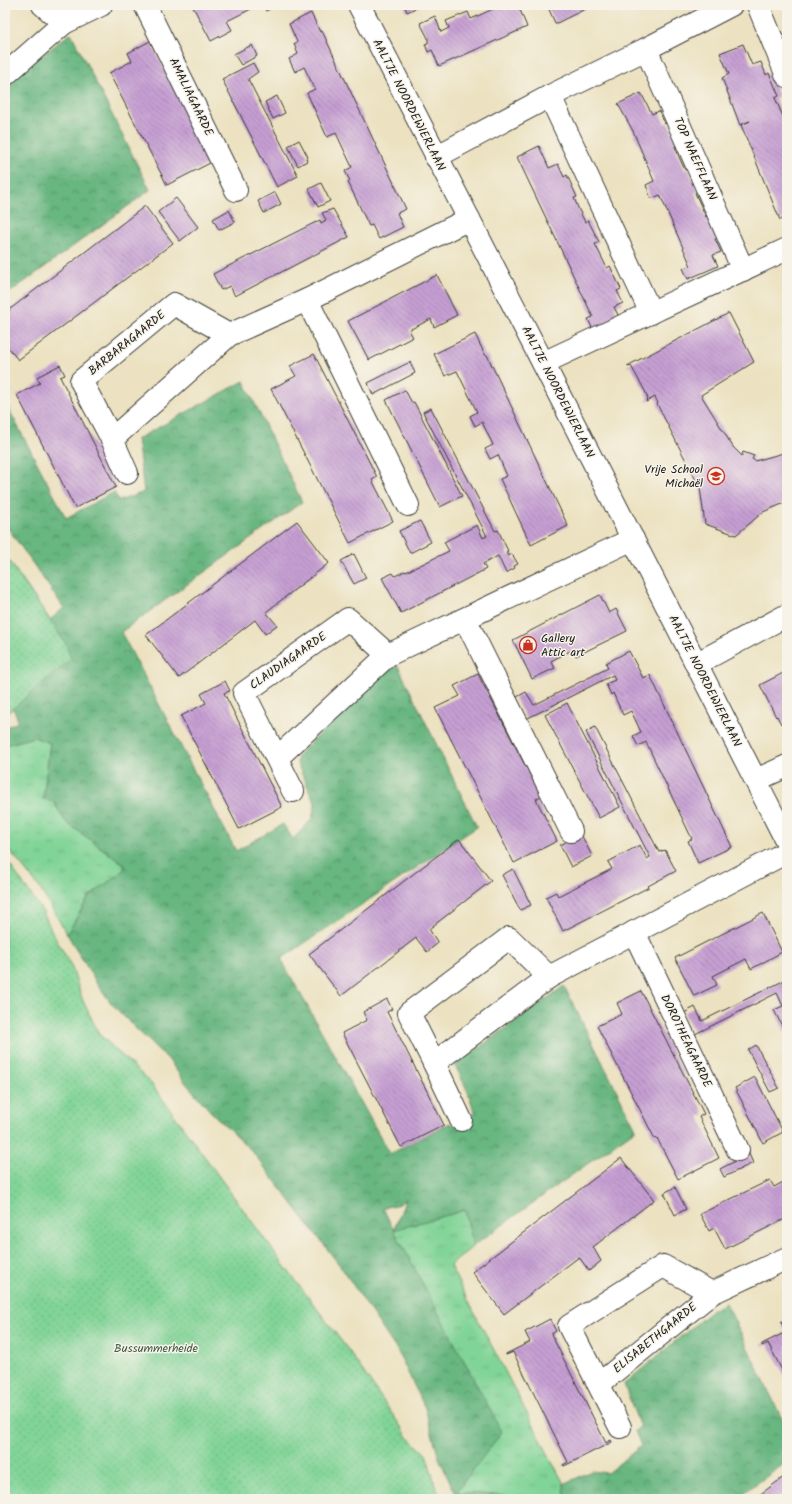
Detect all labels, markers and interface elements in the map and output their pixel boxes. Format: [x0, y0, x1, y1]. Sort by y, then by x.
street label: AALTJE NOORDEWIERLAAN [367, 36, 451, 174]
street label: AMALIAGAARDE [164, 54, 219, 140]
street label: TOP NAEFFLAAN [668, 114, 722, 204]
street label: BARBARAGAARDE [84, 305, 171, 380]
street label: AALTJE NOORDEWIERLAAN [516, 323, 600, 461]
place label: Vrije School Michaël [645, 460, 703, 493]
school or university icon: Vrije School Michaël [706, 466, 726, 486]
street label: AALTJE NOORDEWIERLAAN [663, 612, 747, 750]
street label: CLAUDIAGAARDE [245, 627, 331, 695]
place label: Gallery Attic art [541, 629, 585, 662]
shop icon: Gallery Attic art [518, 635, 538, 655]
street label: DOROTHEAGAARDE [655, 991, 717, 1092]
street label: ELISABETHGAARDE [609, 1297, 702, 1378]
park label: Bussummerheide [114, 1339, 199, 1358]

